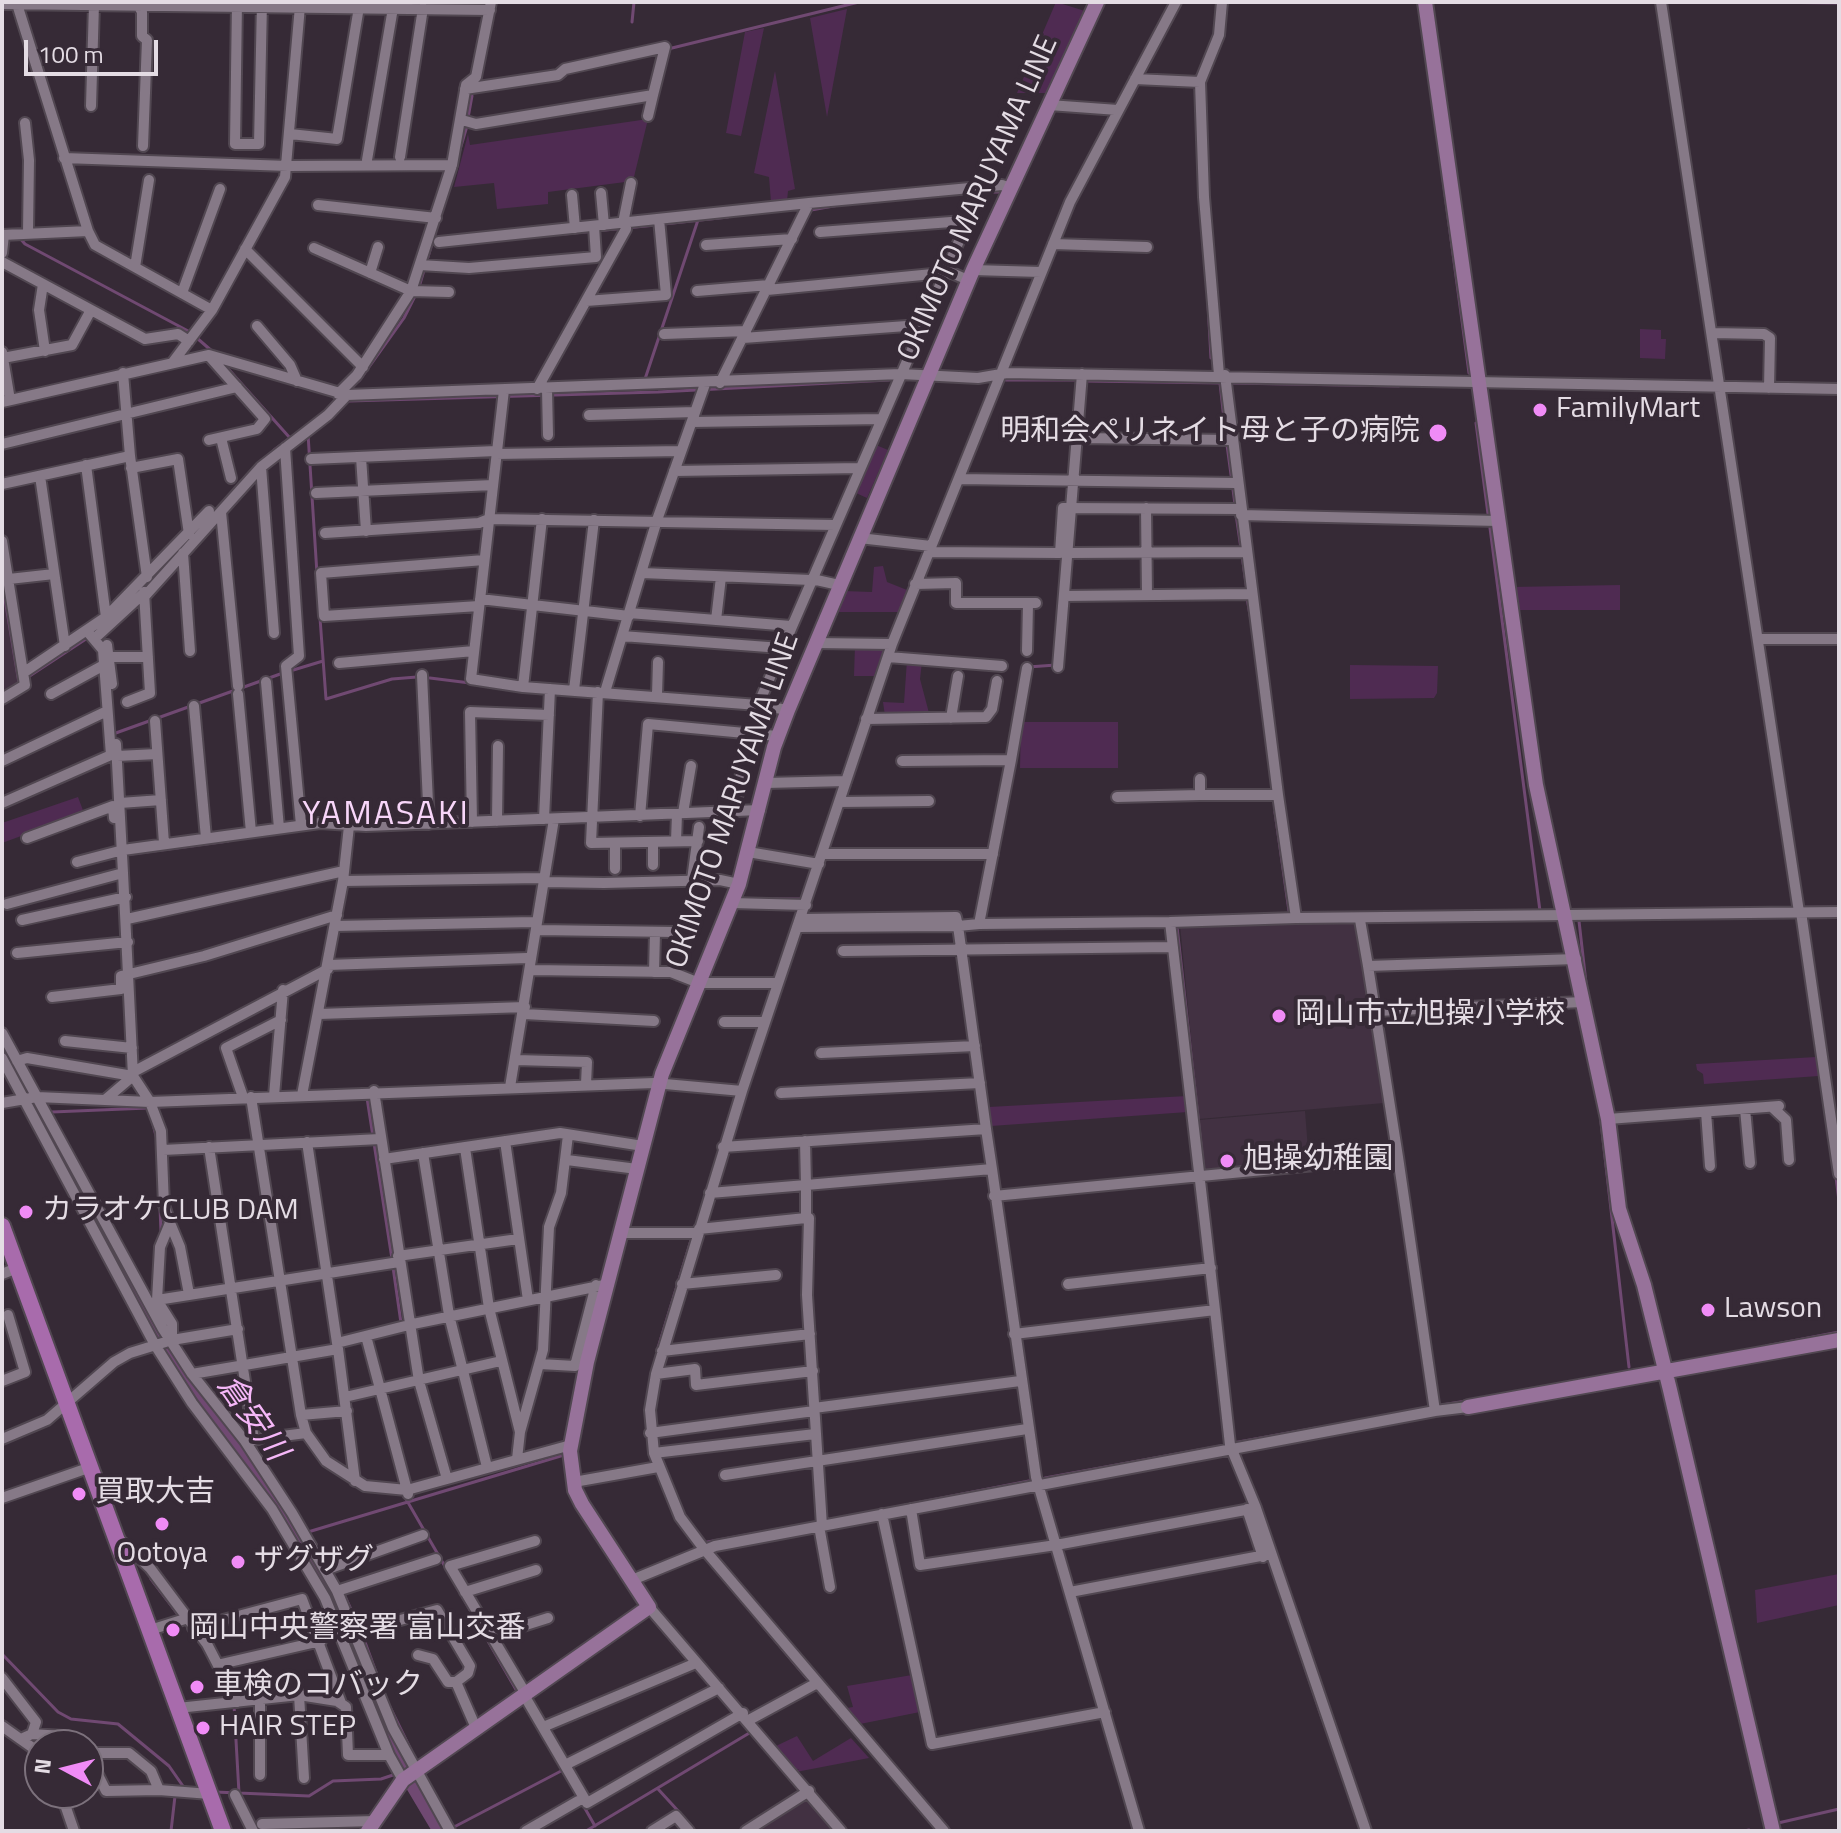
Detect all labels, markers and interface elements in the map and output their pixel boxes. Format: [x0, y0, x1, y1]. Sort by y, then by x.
scale bar [28, 24, 162, 74]
street label: OKIMOTO MARUYAMA LINE [891, 31, 1067, 367]
text: 100 m [38, 36, 104, 72]
place label: FamilyMart [1556, 392, 1700, 428]
marker: FamilyMart [1531, 401, 1549, 419]
place label: 明和会ペリネイト母と子の病院 [1000, 415, 1420, 451]
marker: 明和会ペリネイト母と子の病院 [1427, 422, 1449, 444]
street label: OKIMOTO MARUYAMA LINE [660, 629, 808, 973]
district label: YAMASAKI [302, 796, 470, 836]
place label: 岡山市立旭操小学校 [1295, 998, 1565, 1034]
marker: 岡山市立旭操小学校 [1270, 1007, 1288, 1025]
place label: 旭操幼稚園 [1243, 1143, 1393, 1179]
marker: 旭操幼稚園 [1218, 1152, 1236, 1170]
place label: カラオケCLUB DAM [42, 1194, 299, 1230]
marker: カラオケCLUB DAM [17, 1203, 35, 1221]
place label: Lawson [1724, 1292, 1822, 1328]
marker: Lawson [1699, 1301, 1717, 1319]
water label: 倉安川 [208, 1369, 294, 1469]
place label: 買取大吉 [95, 1476, 215, 1512]
marker: 買取大吉 [70, 1485, 88, 1503]
marker: Ootoya [153, 1515, 171, 1533]
place label: Ootoya [117, 1537, 207, 1573]
place label: ザグザグ [254, 1544, 374, 1580]
marker: ザグザグ [229, 1553, 247, 1571]
place label: 岡山中央警察署 富山交番 [189, 1612, 526, 1648]
marker: 岡山中央警察署 富山交番 [164, 1621, 182, 1639]
place label: 車検のコバック [213, 1669, 423, 1705]
marker: 車検のコバック [188, 1678, 206, 1696]
place label: HAIR STEP [219, 1710, 356, 1746]
marker: HAIR STEP [194, 1719, 212, 1737]
north arrow [24, 1729, 104, 1809]
text: N [24, 1757, 60, 1776]

